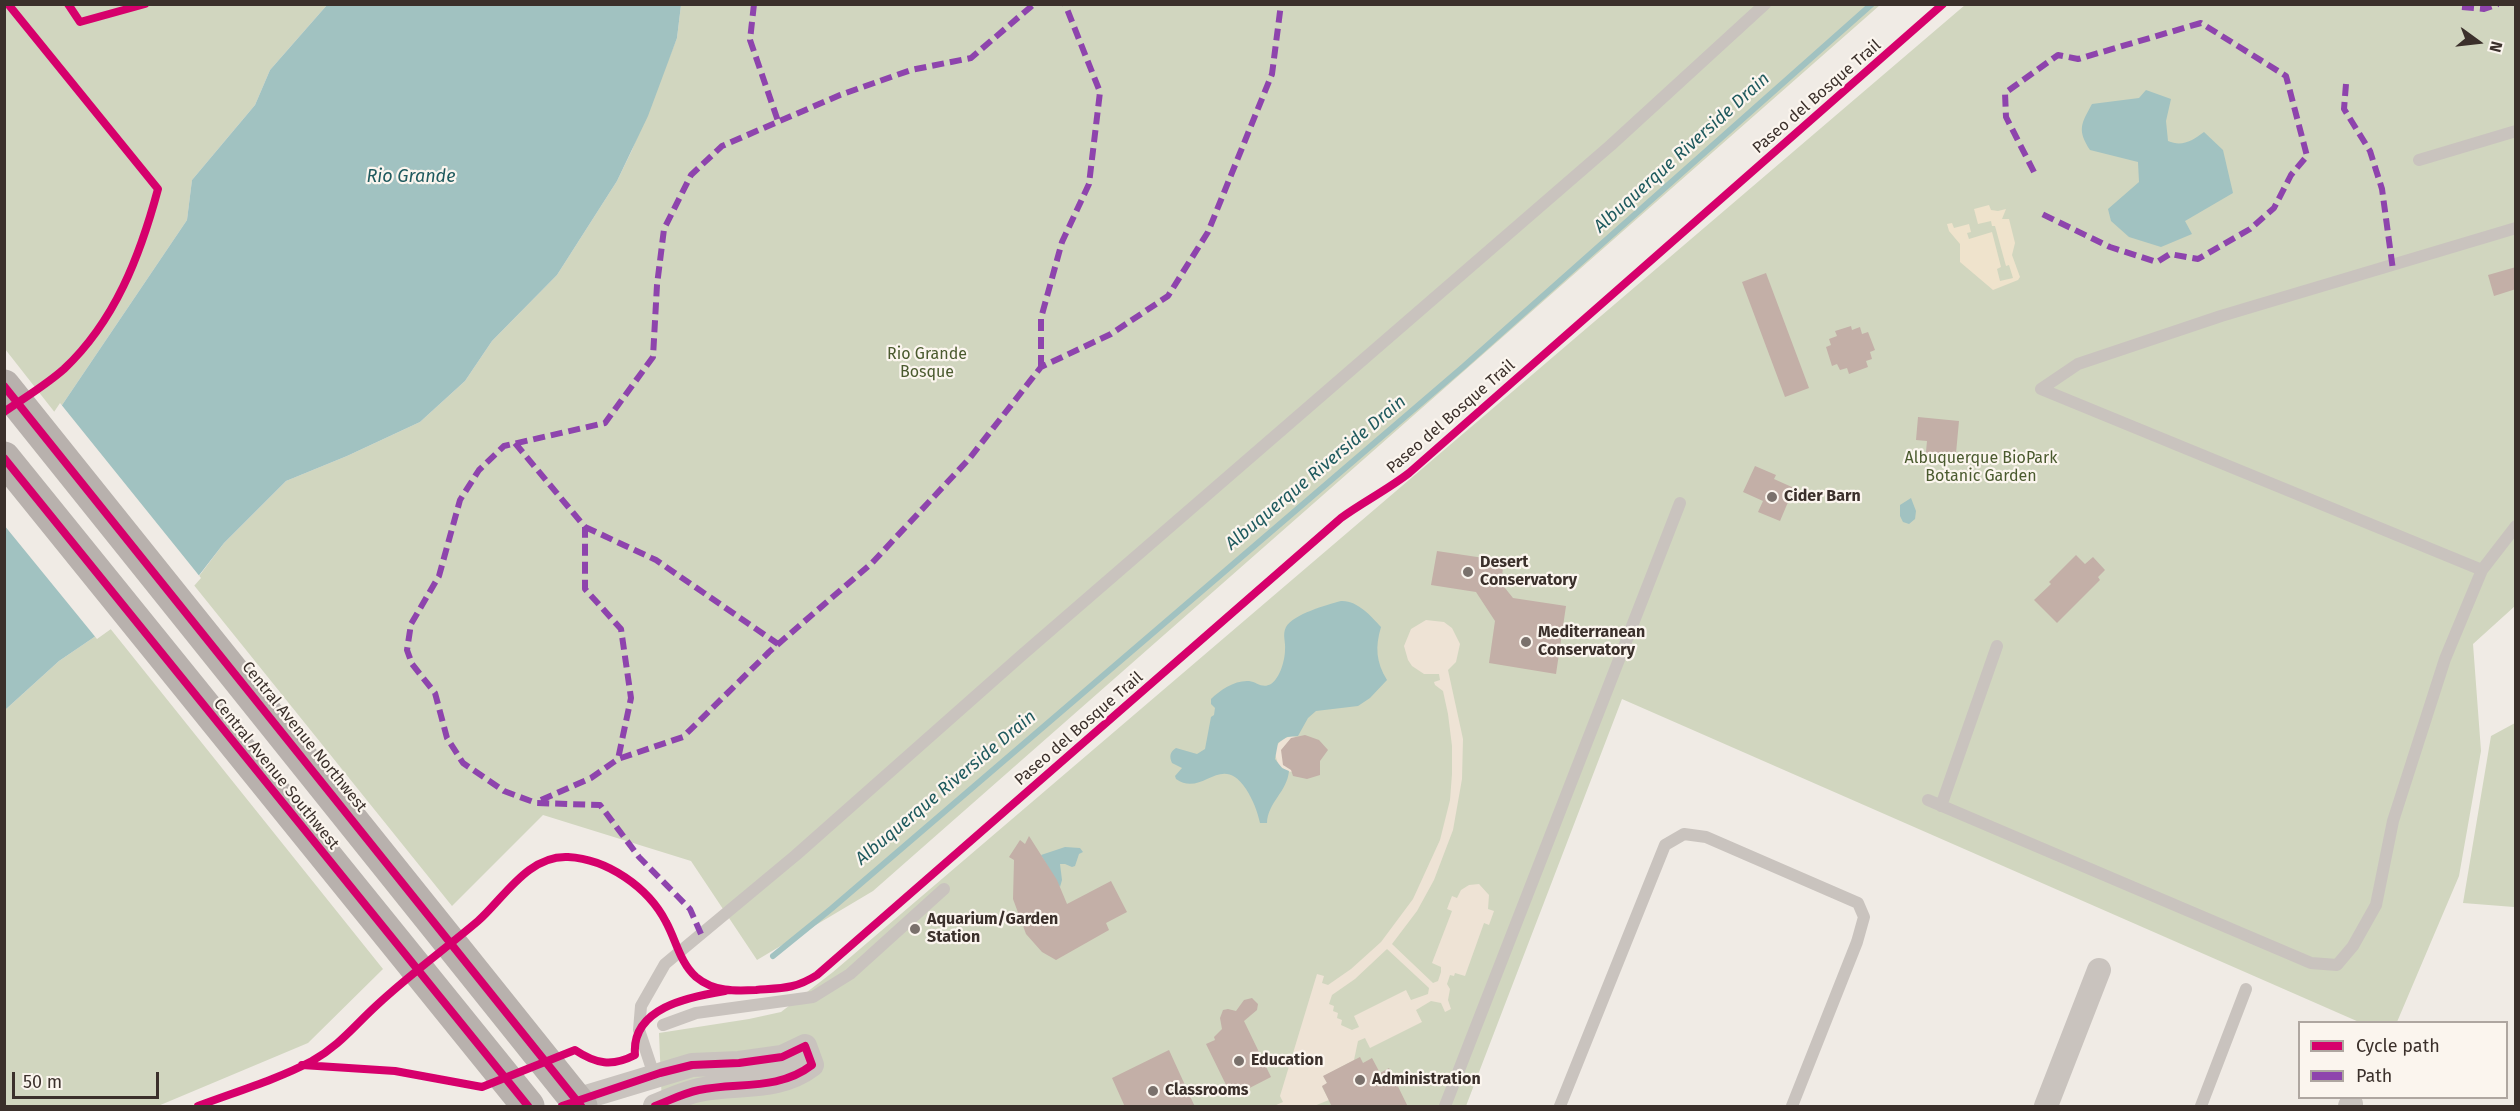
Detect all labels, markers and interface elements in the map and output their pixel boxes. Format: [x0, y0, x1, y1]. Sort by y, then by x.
north arrow [2448, 12, 2508, 72]
street label: Paseo del Bosque Trail [1749, 36, 1885, 158]
text: N [2485, 39, 2506, 54]
water label: Albuquerque Riverside Drain [1590, 68, 1774, 238]
water label: Rio Grande [367, 166, 455, 188]
park label: Rio Grande Bosque [887, 345, 967, 383]
street label: Paseo del Bosque Trail [1383, 356, 1519, 478]
water label: Albuquerque Riverside Drain [1221, 391, 1411, 555]
park label: Albuquerque BioPark Botanic Garden [1905, 449, 2057, 487]
place label: Cider Barn [1784, 487, 1861, 507]
marker: Cider Barn [1765, 490, 1779, 504]
place label: Desert Conservatory [1480, 553, 1577, 591]
marker: Desert Conservatory [1461, 565, 1475, 579]
place label: Mediterranean Conservatory [1538, 623, 1645, 661]
marker: Mediterranean Conservatory [1519, 635, 1533, 649]
street label: Central Avenue Northwest [237, 658, 371, 816]
street label: Paseo del Bosque Trail [1011, 668, 1147, 790]
street label: Central Avenue Southwest [209, 695, 343, 853]
water label: Albuquerque Riverside Drain [851, 706, 1041, 870]
place label: Aquarium/Garden Station [927, 910, 1058, 948]
marker: Aquarium/Garden Station [908, 922, 922, 936]
legend [2298, 1021, 2508, 1099]
text: Cycle path [2356, 1035, 2440, 1057]
place label: Education [1251, 1051, 1323, 1071]
marker: Education [1232, 1054, 1246, 1068]
scale bar [15, 1060, 162, 1098]
text: Path [2356, 1065, 2392, 1087]
place label: Administration [1372, 1070, 1481, 1090]
text: 50 m [23, 1071, 62, 1093]
marker: Administration [1353, 1073, 1367, 1087]
place label: Classrooms [1165, 1081, 1249, 1101]
marker: Classrooms [1146, 1084, 1160, 1098]

